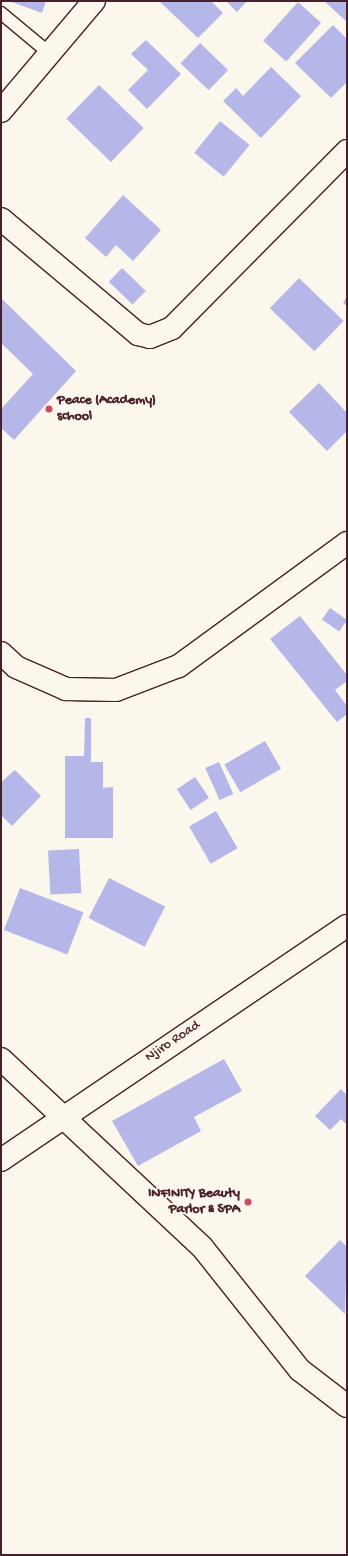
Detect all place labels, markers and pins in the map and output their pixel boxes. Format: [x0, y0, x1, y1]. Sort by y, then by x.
place label: Peace (Academy) school [57, 393, 156, 426]
marker: Peace (Academy) school [44, 404, 54, 414]
place label: INFINITY Beauty Parlor & SPA [148, 1186, 240, 1218]
marker: INFINITY Beauty Parlor & SPA [243, 1197, 253, 1207]

